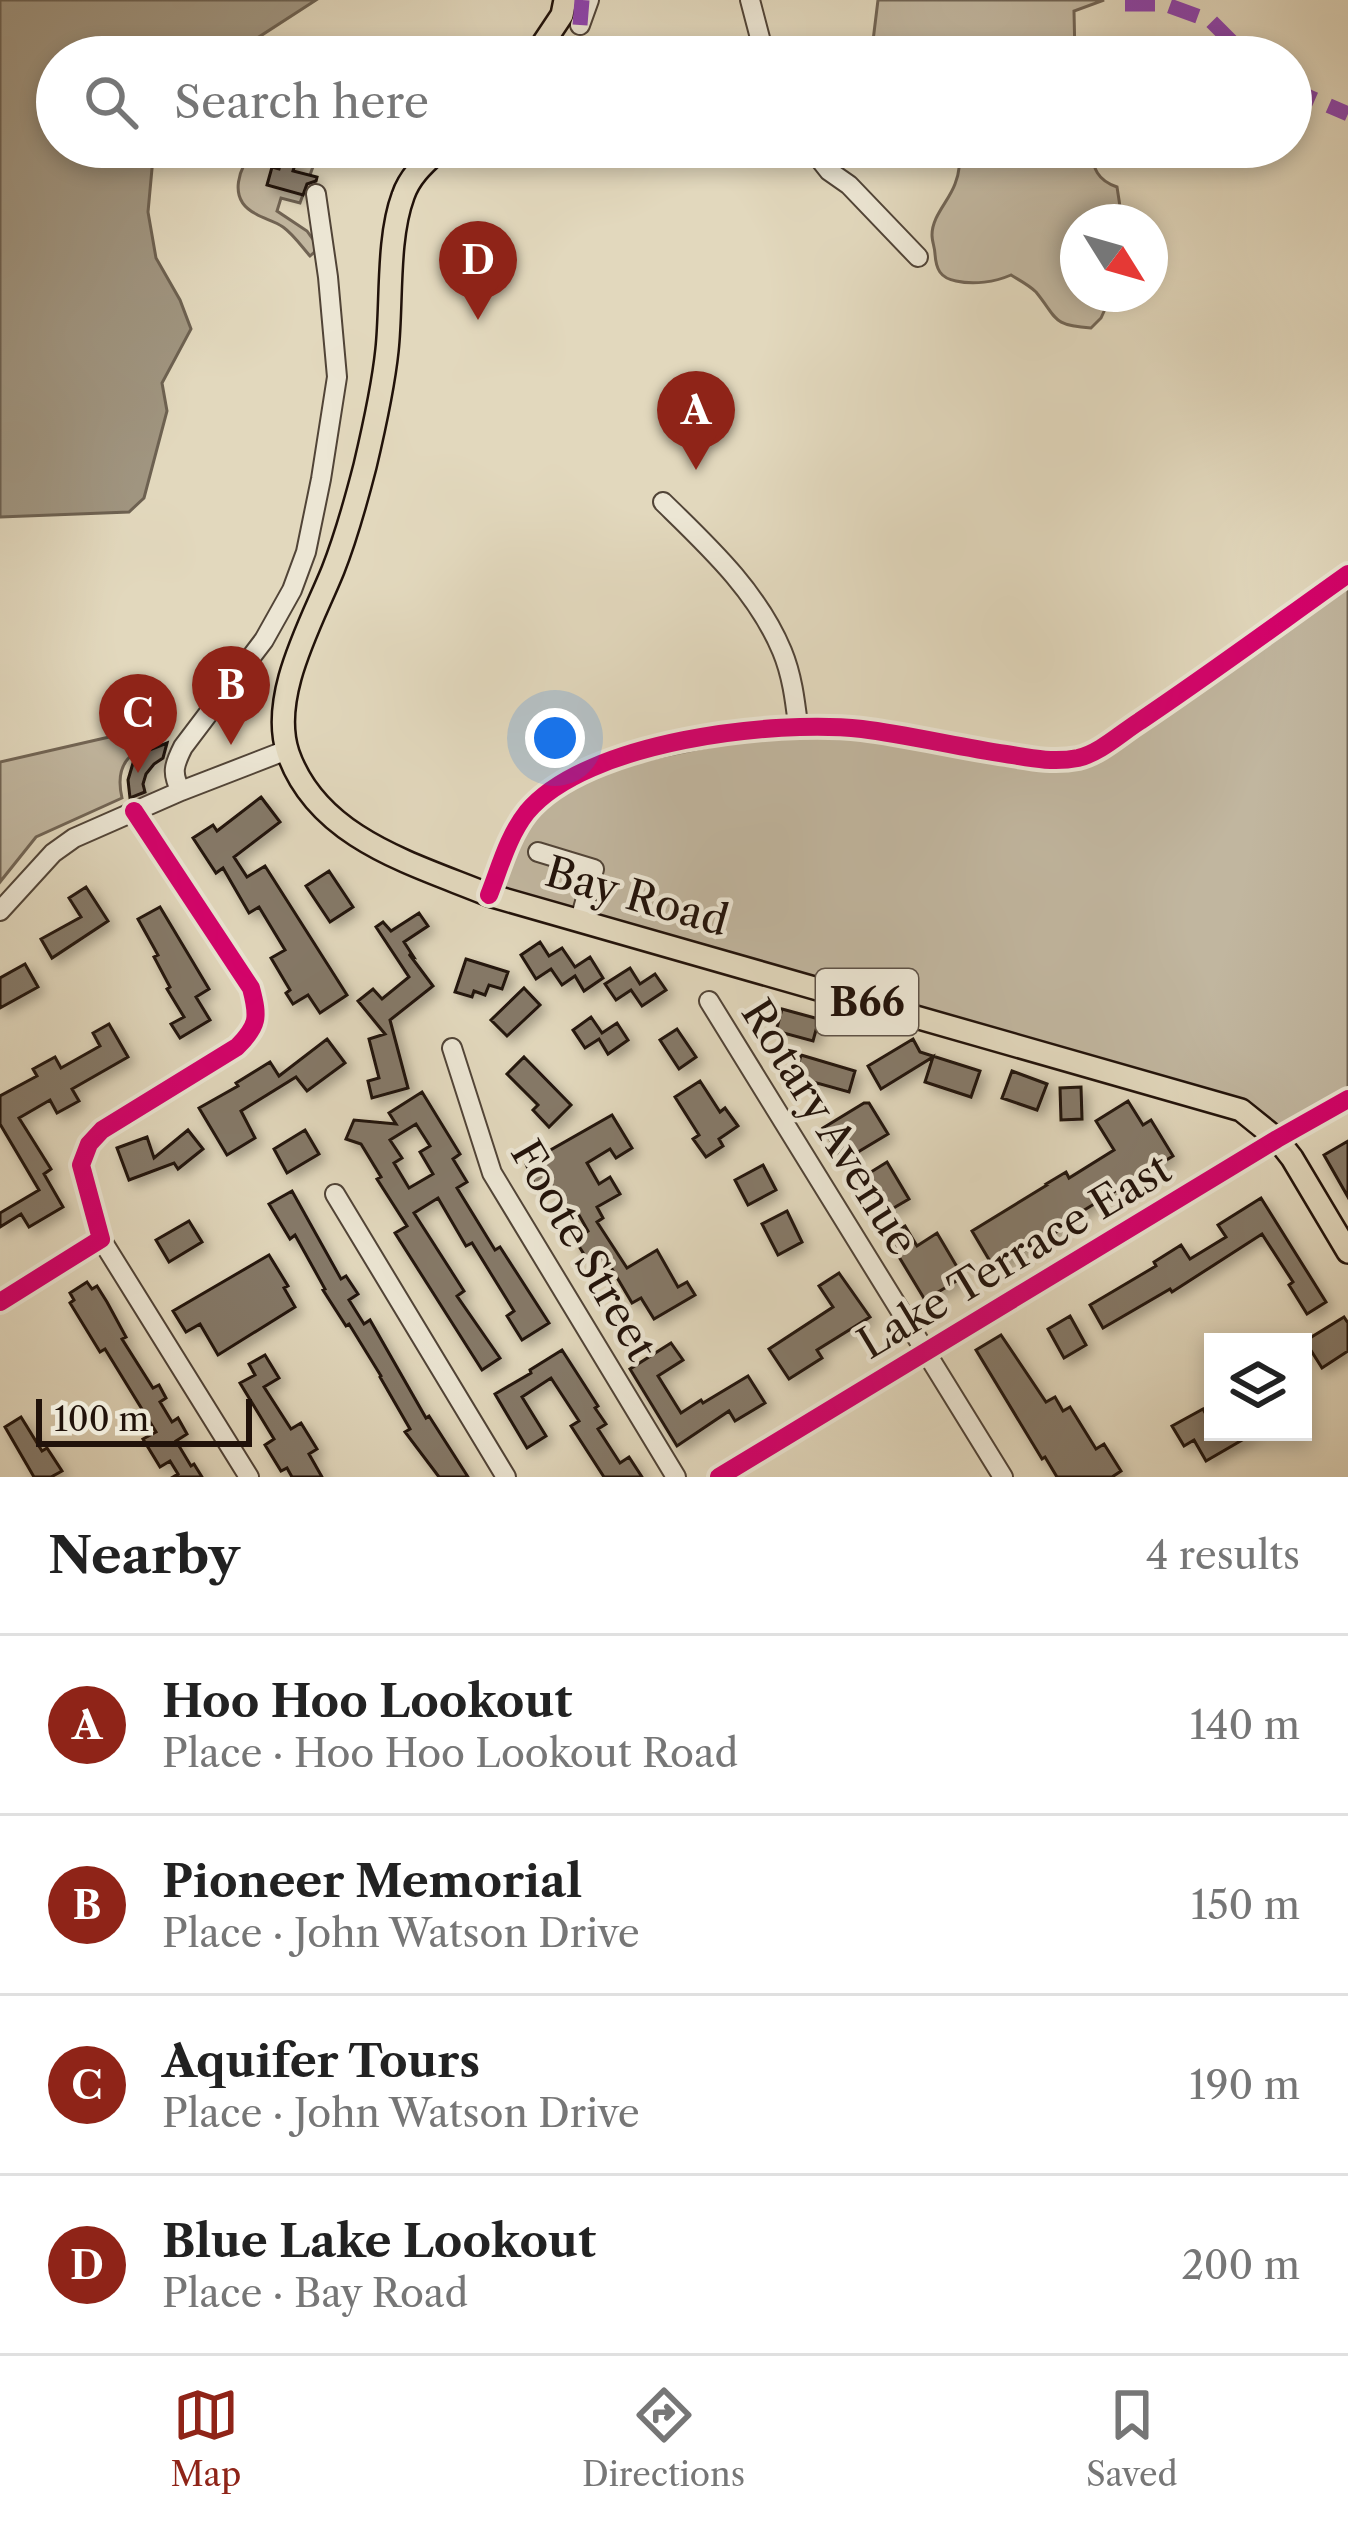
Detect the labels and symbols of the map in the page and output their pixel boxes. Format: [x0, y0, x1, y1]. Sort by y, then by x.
north arrow [1060, 204, 1168, 312]
pin: D [439, 221, 517, 320]
pin: A [657, 371, 735, 470]
pin: B [192, 646, 270, 745]
pin: C [99, 674, 177, 773]
your location [525, 708, 585, 768]
street label: Bay Road [540, 845, 734, 947]
road number: B66 [816, 969, 918, 1035]
street label: Rotary Avenue [731, 990, 929, 1264]
street label: Foote Street [500, 1131, 668, 1369]
street label: Lake Terrace East [848, 1142, 1180, 1370]
scale bar [36, 1393, 252, 1446]

